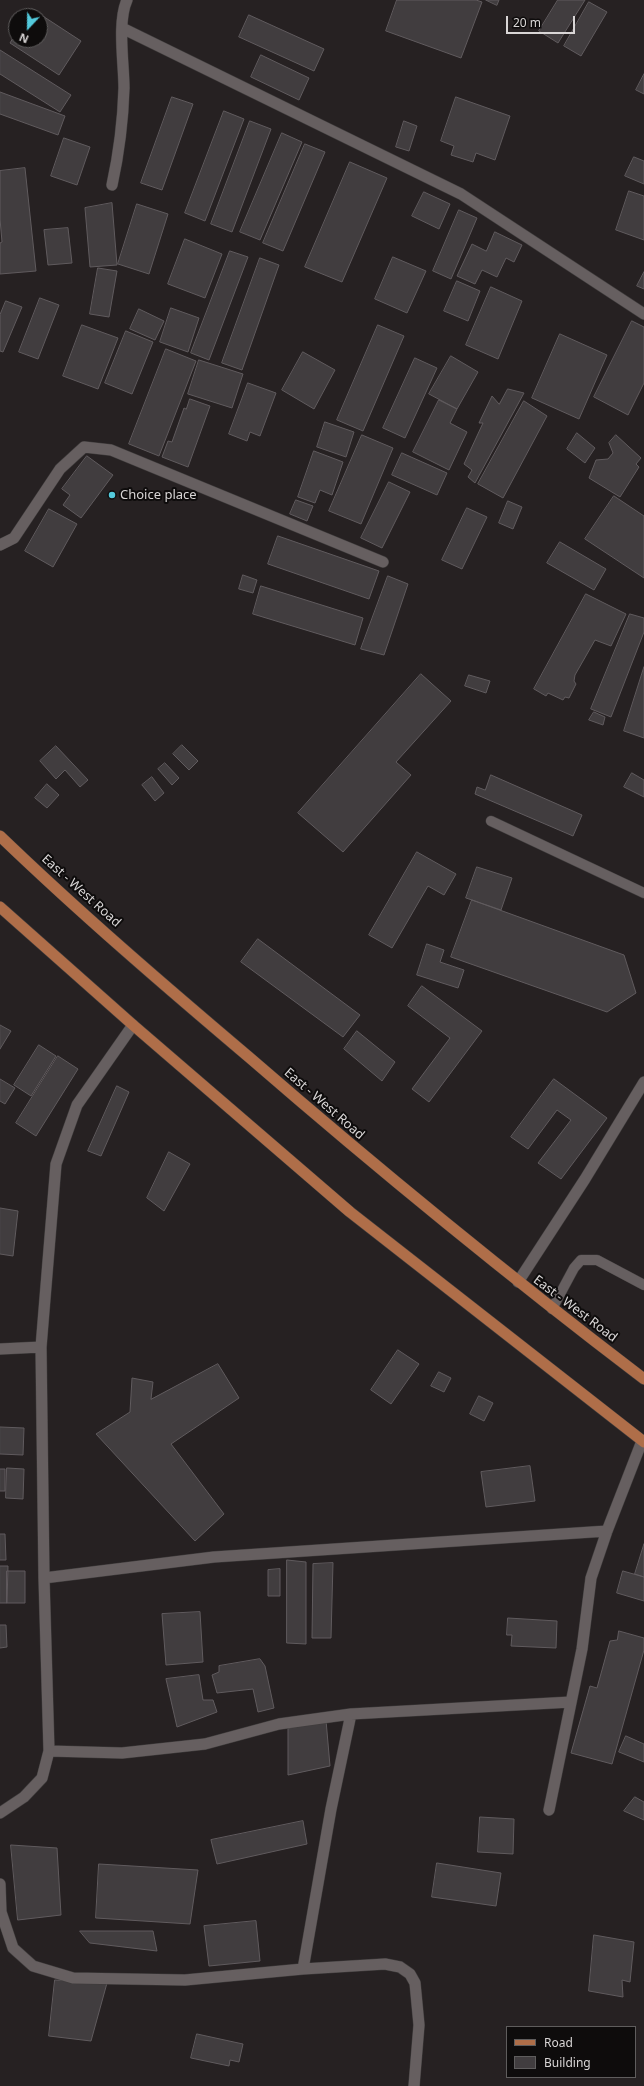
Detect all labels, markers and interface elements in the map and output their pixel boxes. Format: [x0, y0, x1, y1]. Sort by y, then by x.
north arrow [8, 8, 48, 48]
scale bar [508, 8, 577, 34]
text: 20 m [513, 14, 541, 31]
text: N [17, 30, 31, 47]
place label: Choice place [120, 487, 197, 503]
marker: Choice place [107, 490, 117, 500]
street label: East - West Road [38, 851, 124, 931]
street label: East - West Road [281, 1065, 367, 1143]
street label: East - West Road [530, 1272, 620, 1346]
legend [506, 2026, 636, 2078]
text: Road [544, 2034, 573, 2051]
text: Building [544, 2054, 591, 2071]

